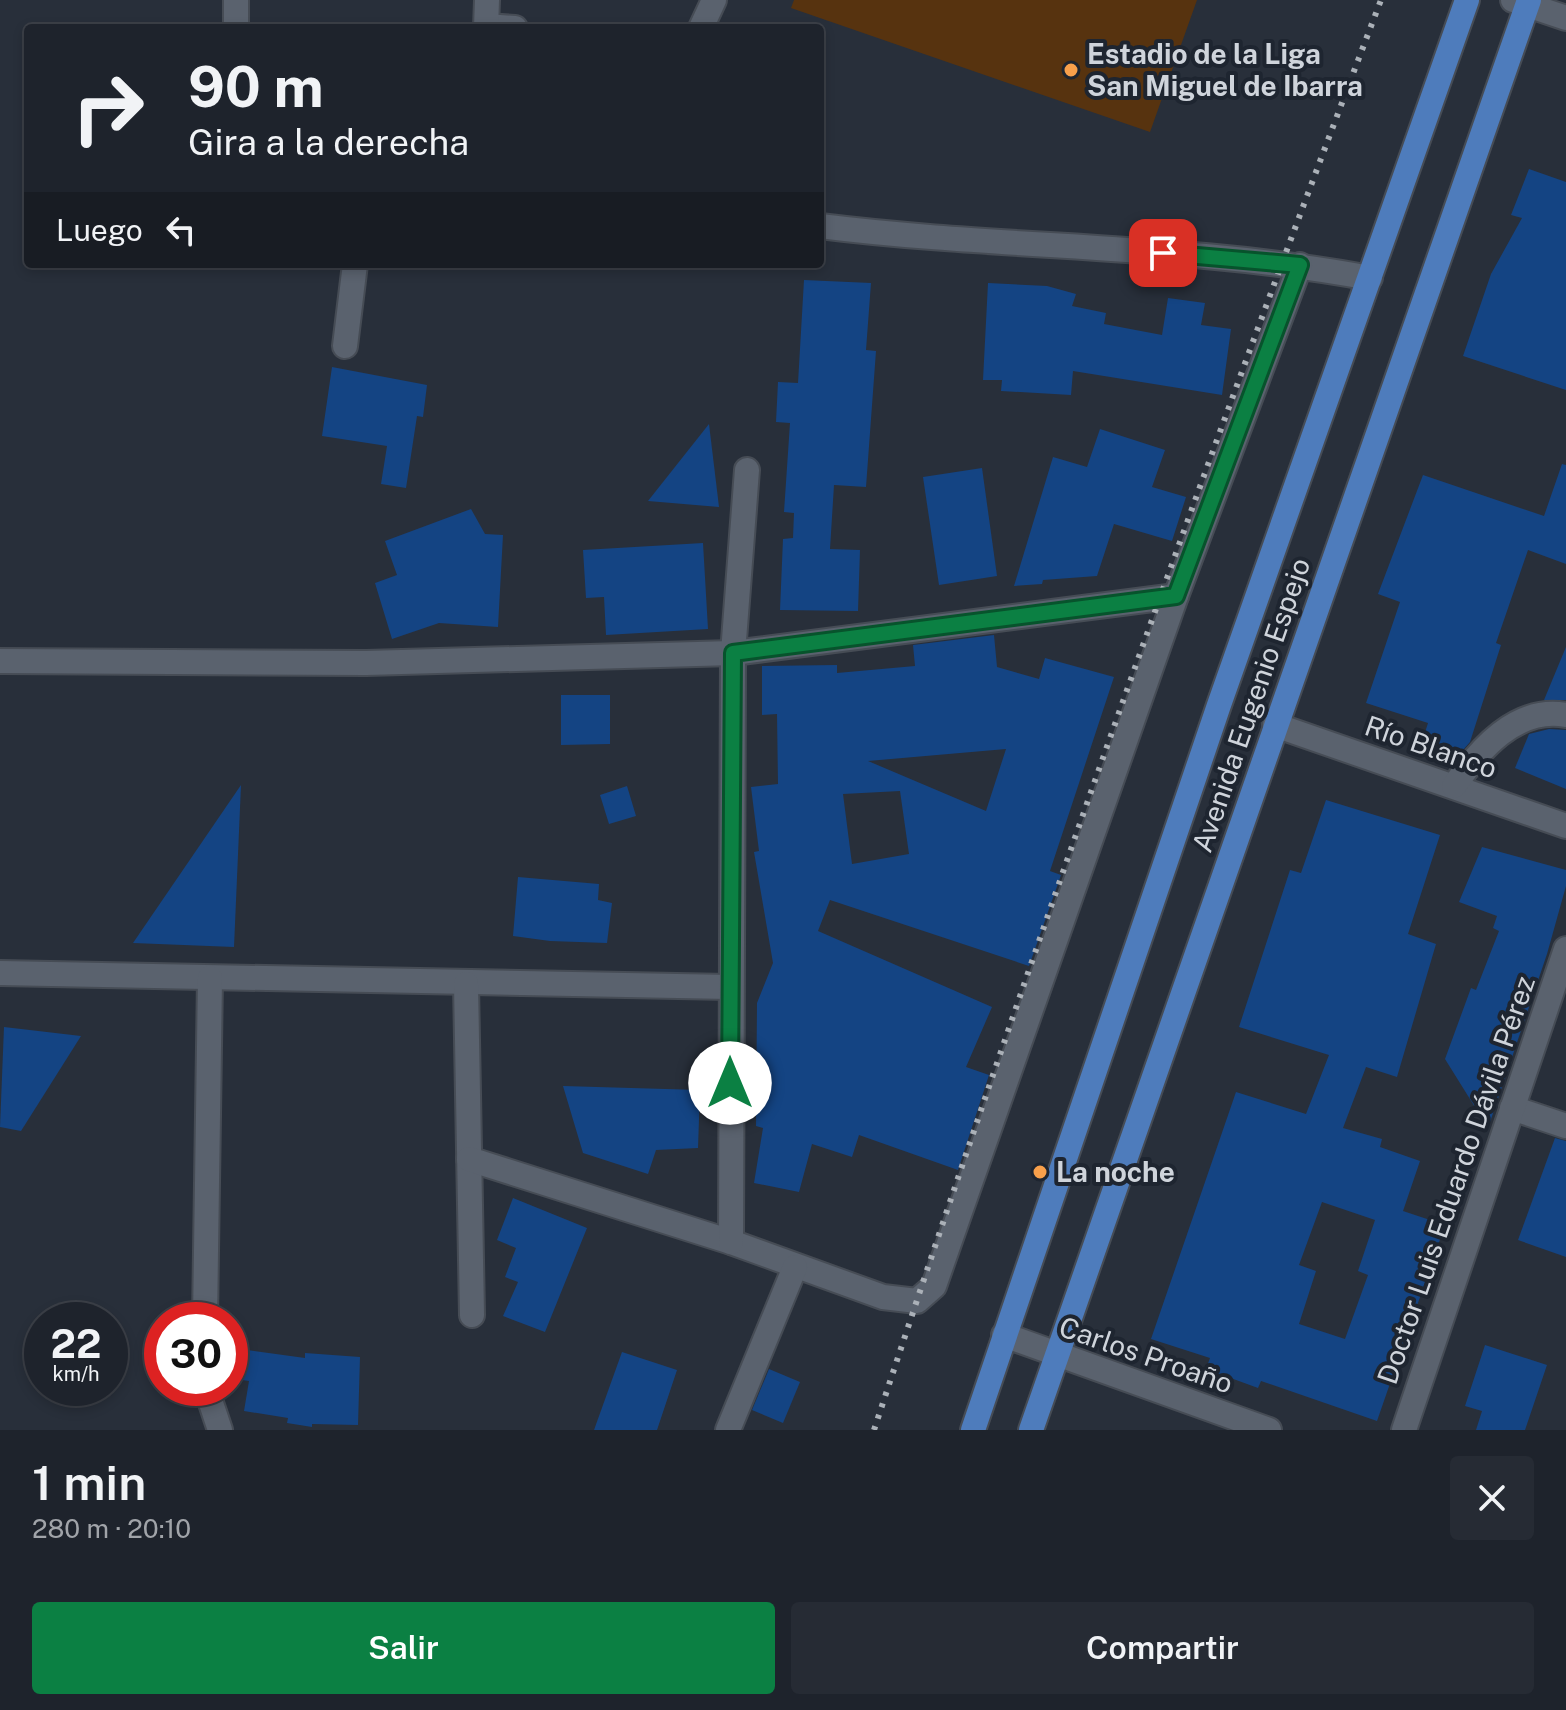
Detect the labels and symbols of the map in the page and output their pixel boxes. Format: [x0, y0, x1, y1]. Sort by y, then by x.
place label: Estadio de la Liga San Miguel de Ibarra [1087, 37, 1363, 102]
marker: Estadio de la Liga San Miguel de Ibarra [1062, 61, 1080, 79]
pin [1129, 219, 1197, 287]
street label: Avenida Eugenio Espejo [1185, 554, 1316, 856]
street label: Río Blanco [1361, 709, 1502, 785]
street label: Doctor Luis Eduardo Dávila Pérez [1370, 971, 1541, 1388]
position arrow [688, 1041, 772, 1125]
place label: La noche [1056, 1155, 1175, 1188]
marker: La noche [1031, 1163, 1049, 1181]
speed limit sign: 30 [144, 1302, 248, 1406]
street label: Carlos Proaño [1055, 1309, 1237, 1400]

